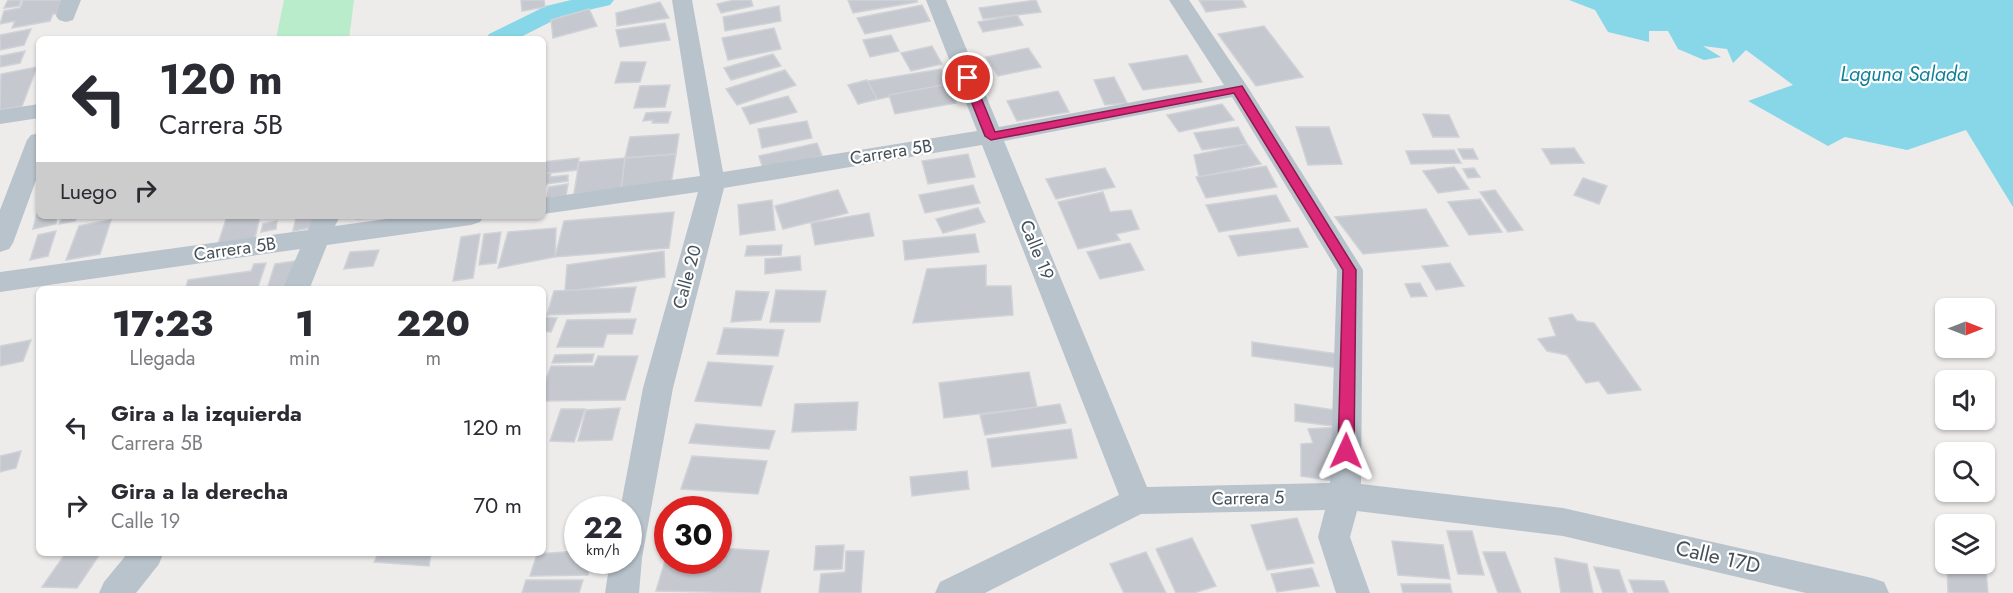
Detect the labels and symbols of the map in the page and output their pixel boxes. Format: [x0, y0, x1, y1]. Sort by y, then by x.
pin [942, 52, 993, 103]
water label: Laguna Salada [1840, 60, 1968, 89]
street label: Carrera 5B [848, 133, 934, 171]
street label: Calle 19 [1013, 216, 1061, 284]
street label: Carrera 5B [192, 230, 278, 268]
street label: Calle 20 [666, 242, 708, 312]
north arrow [1935, 298, 1995, 358]
position arrow [1314, 419, 1378, 483]
street label: Carrera 5 [1211, 484, 1285, 512]
speed limit sign: 30 [654, 496, 732, 574]
street label: Calle 17D [1673, 533, 1763, 581]

